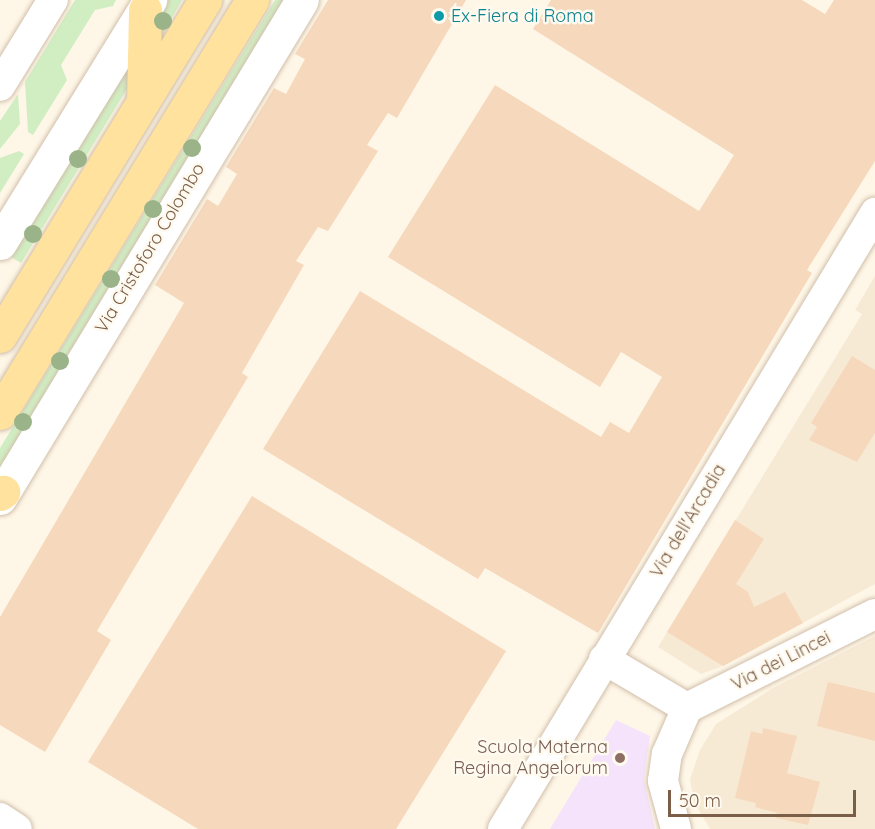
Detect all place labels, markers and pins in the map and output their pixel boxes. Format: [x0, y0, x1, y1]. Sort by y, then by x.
place label: Ex-Fiera di Roma [451, 5, 594, 27]
marker: Ex-Fiera di Roma [432, 9, 446, 23]
place label: Scuola Materna Regina Angelorum [453, 737, 608, 780]
marker: Scuola Materna Regina Angelorum [613, 751, 627, 765]

